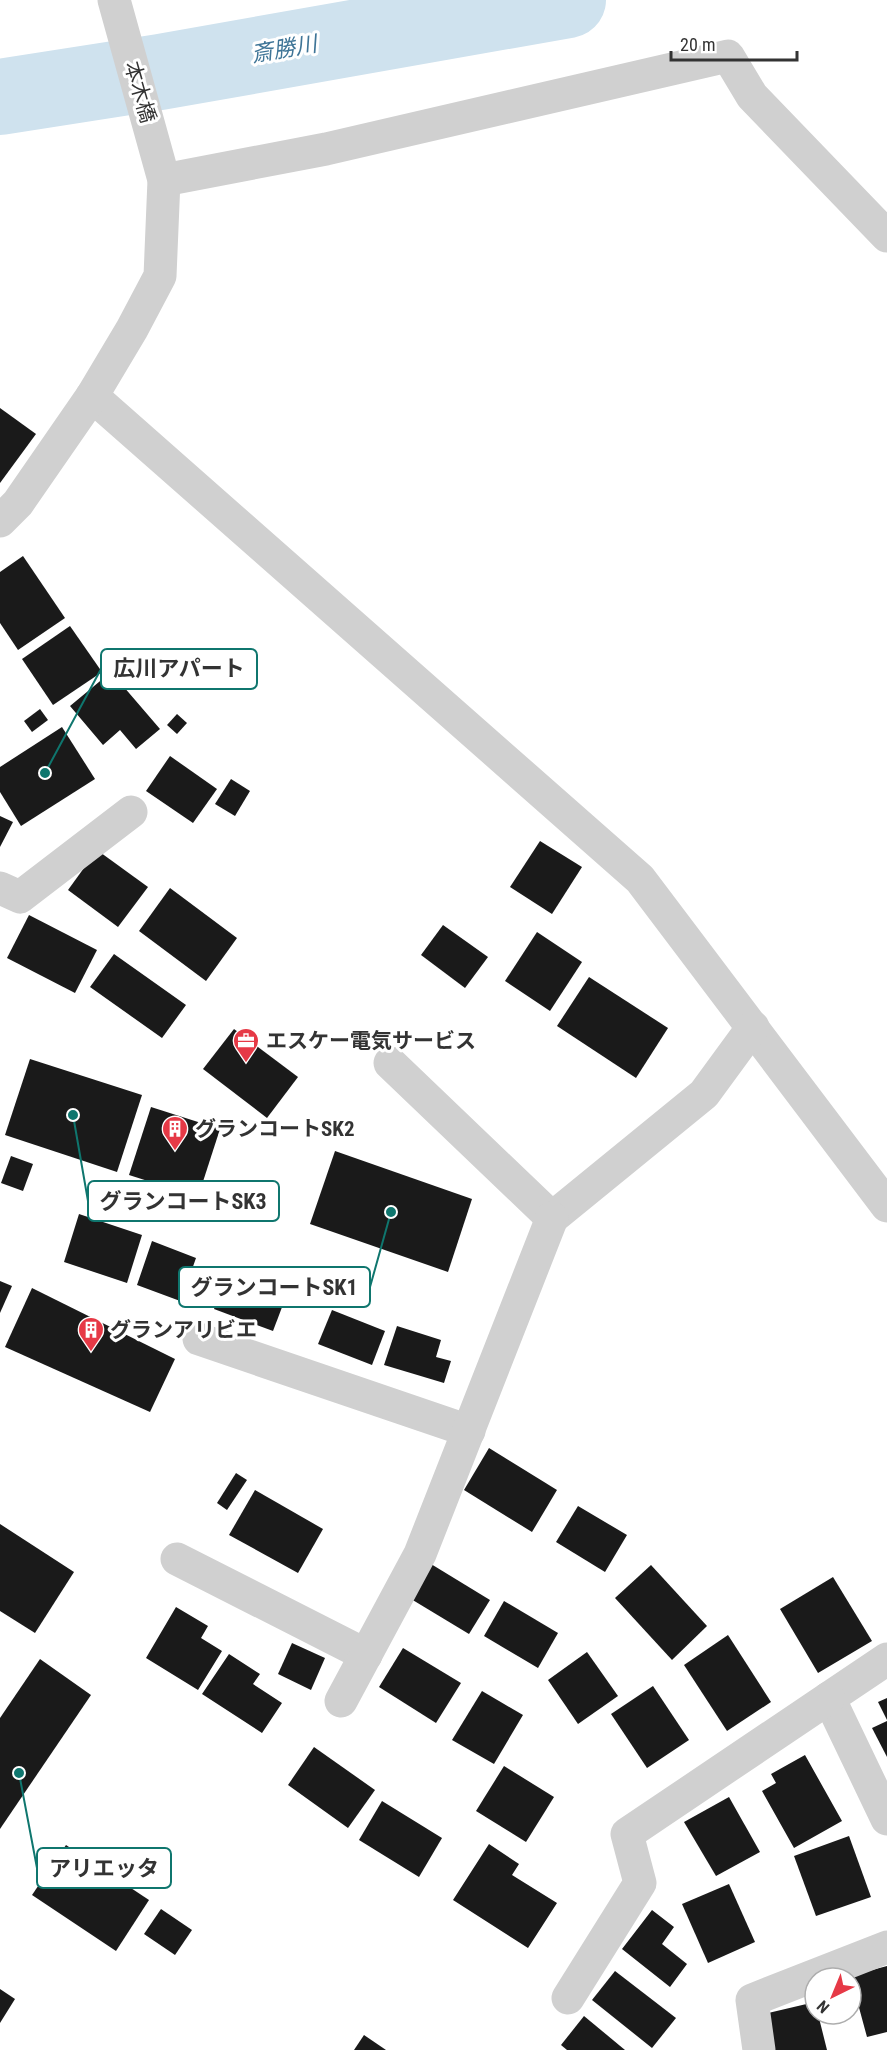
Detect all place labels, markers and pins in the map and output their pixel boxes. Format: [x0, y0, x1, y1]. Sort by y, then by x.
callout: 広川アパート [101, 649, 257, 689]
office icon: エスケー電気サービス [231, 1026, 261, 1064]
place label: エスケー電気サービス [266, 1029, 476, 1053]
building icon: グランコートSK2 [160, 1114, 190, 1152]
place label: グランコートSK2 [195, 1117, 355, 1141]
callout: グランコートSK3 [88, 1181, 279, 1221]
callout: グランコートSK1 [179, 1267, 370, 1307]
building icon: グランアリビエ [76, 1315, 106, 1353]
place label: グランアリビエ [110, 1318, 257, 1342]
callout: アリエッタ [37, 1848, 171, 1888]

